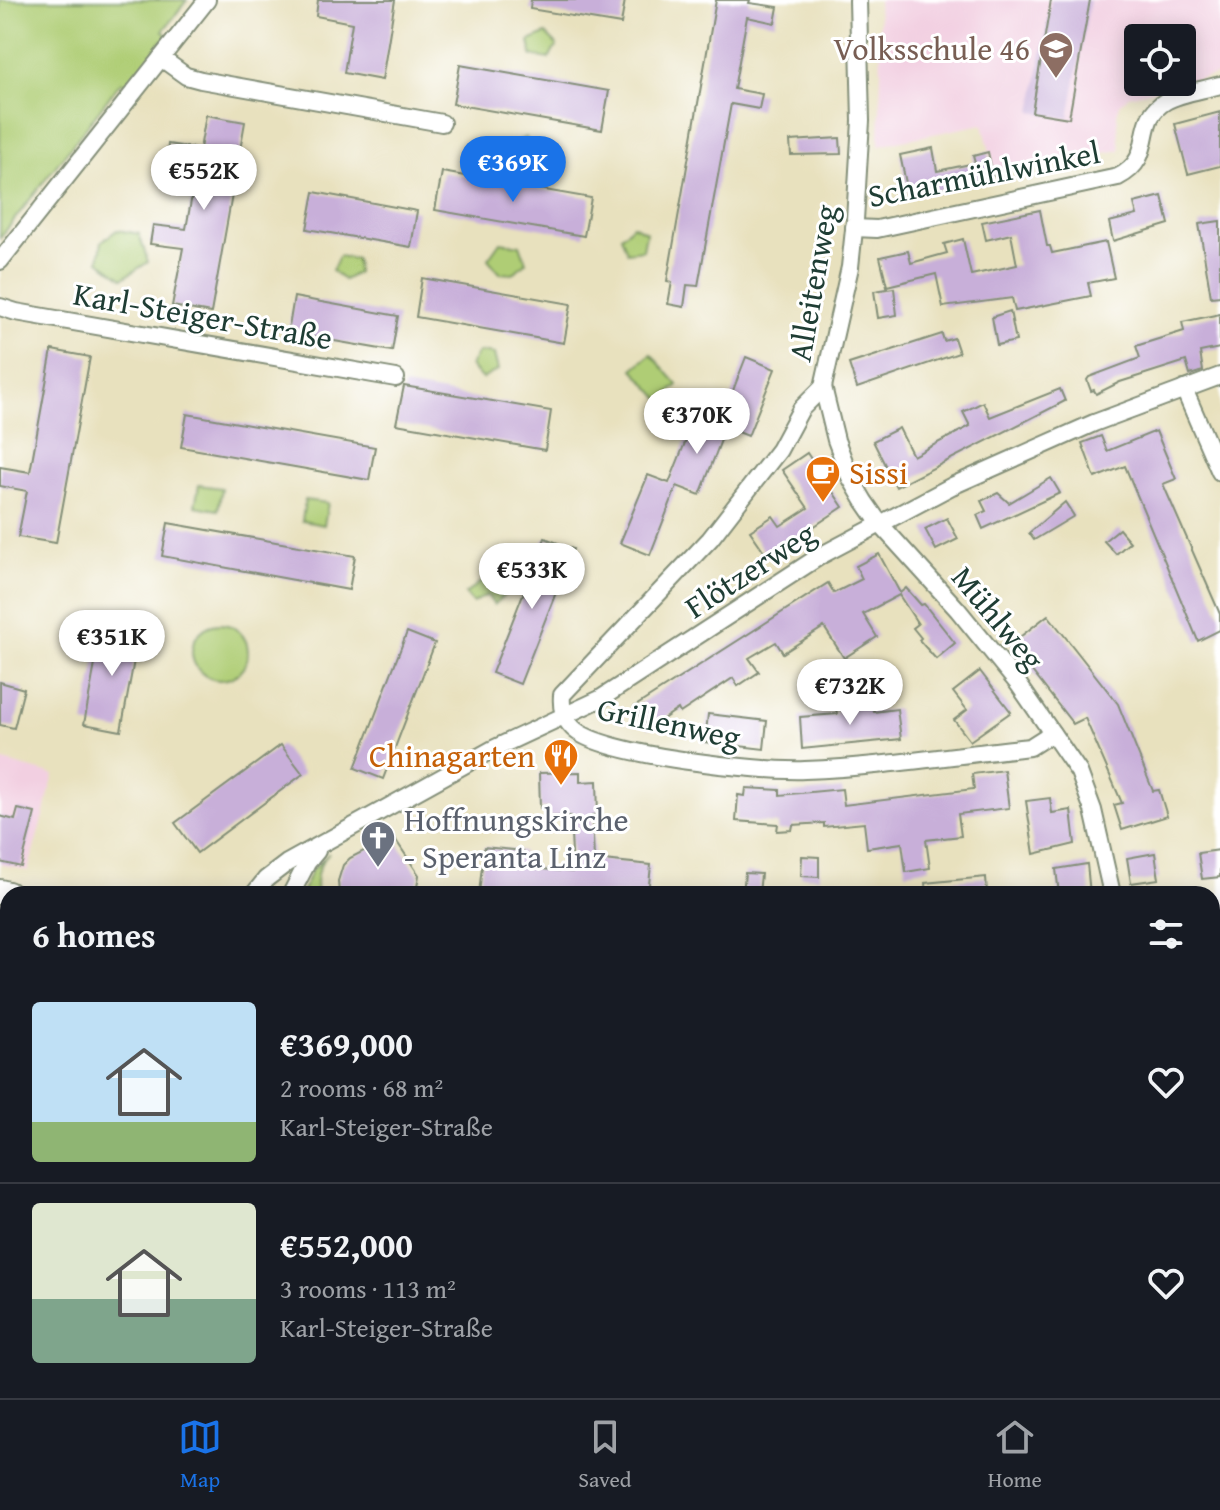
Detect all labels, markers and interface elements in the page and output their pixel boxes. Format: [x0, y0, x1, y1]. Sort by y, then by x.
map controls [1124, 24, 1196, 96]
button: locate [1124, 24, 1196, 96]
place label: Volksschule 46 [833, 25, 1030, 72]
school or university icon: Volksschule 46 [1037, 30, 1075, 80]
street label: Scharmühlwinkel [864, 128, 1104, 219]
pin: €369K [457, 136, 569, 204]
text: €369K [478, 142, 548, 181]
pin: €552K [148, 144, 260, 212]
text: €552K [169, 150, 239, 189]
street label: Alleitenweg [776, 201, 849, 365]
street label: Karl-Steiger-Straße [70, 270, 336, 361]
pin: €370K [641, 388, 753, 456]
text: €370K [662, 394, 732, 433]
place label: Sissi [849, 449, 908, 496]
cafe icon: Sissi [804, 454, 842, 504]
street label: Flötzerweg [675, 510, 824, 629]
pin: €533K [476, 543, 588, 611]
text: €533K [497, 549, 567, 588]
street label: Mühlweg [941, 555, 1056, 680]
pin: €351K [56, 610, 168, 678]
text: €351K [77, 616, 147, 655]
pin: €732K [794, 659, 906, 727]
text: €732K [815, 665, 885, 704]
street label: Grillenweg [593, 684, 745, 761]
place label: Chinagarten [369, 732, 535, 779]
restaurant icon: Chinagarten [542, 737, 580, 787]
place label: Hoffnungskirche - Speranta Linz [404, 796, 629, 880]
church icon: Hoffnungskirche - Speranta Linz [359, 819, 397, 869]
text: 6 homes [32, 910, 156, 959]
icon: filters [1144, 912, 1188, 956]
text: €369,000 [280, 1019, 413, 1068]
icon: home [96, 1034, 192, 1130]
icon: heart [1144, 1060, 1188, 1104]
text: 2 rooms · 68 m² [280, 1068, 443, 1107]
text: Karl-Steiger-Straße [280, 1107, 493, 1146]
text: €552,000 [280, 1220, 413, 1269]
icon: home [96, 1235, 192, 1331]
icon: heart [1144, 1261, 1188, 1305]
text: 3 rooms · 113 m² [280, 1269, 456, 1308]
text: Karl-Steiger-Straße [280, 1308, 493, 1347]
tab: Map [178, 1415, 222, 1495]
tab: Saved [578, 1415, 632, 1495]
tab: Home [988, 1415, 1042, 1495]

